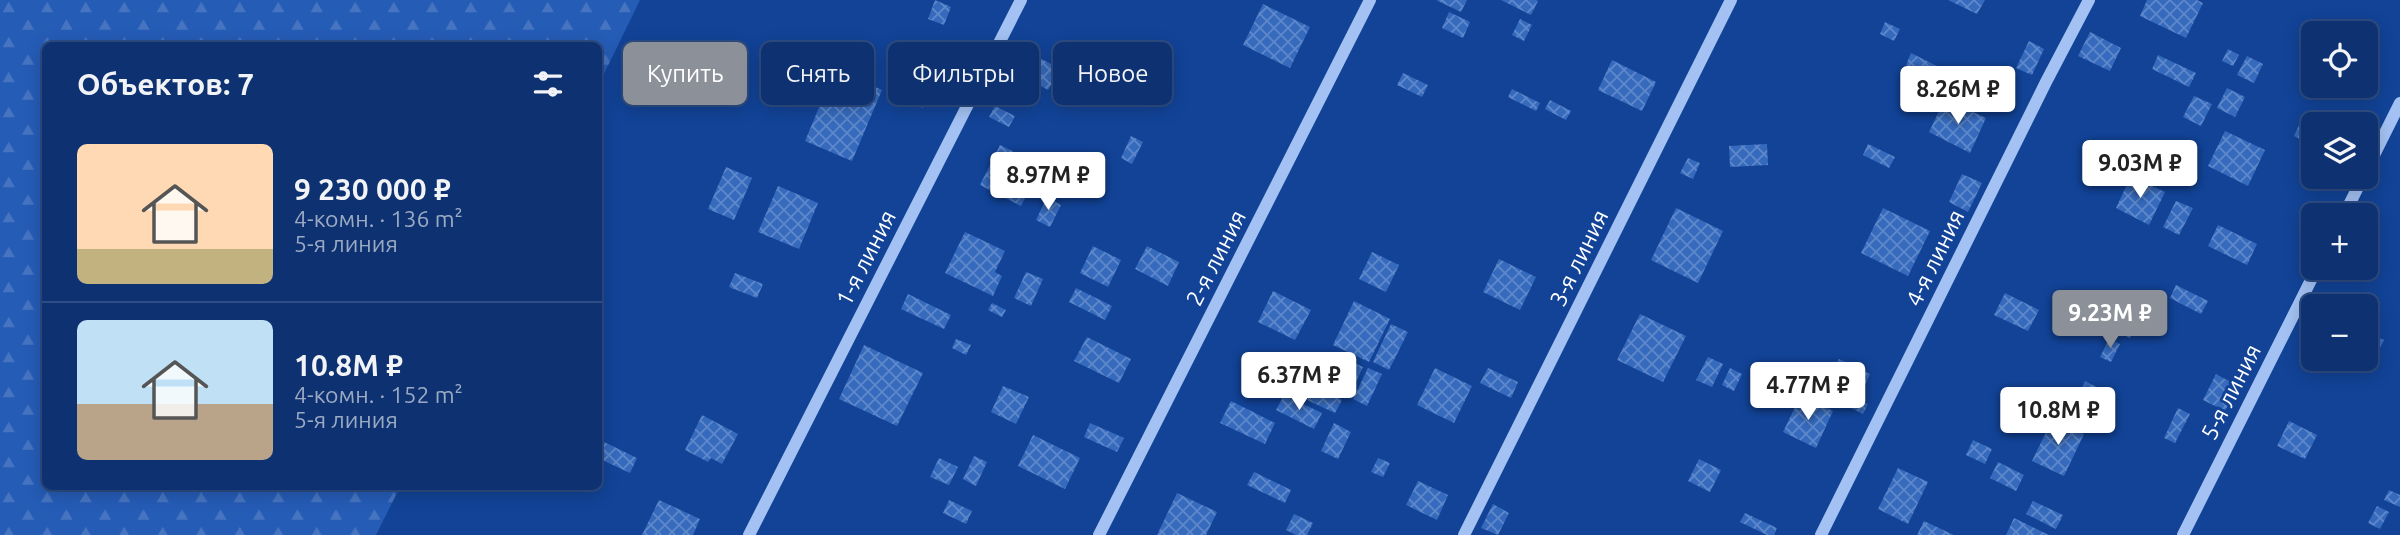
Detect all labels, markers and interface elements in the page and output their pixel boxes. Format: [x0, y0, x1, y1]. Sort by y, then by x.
map controls [2301, 21, 2378, 371]
button: locate [2301, 21, 2378, 98]
chip: Купить [623, 42, 747, 105]
chip: Снять [761, 42, 874, 105]
chip: Фильтры [888, 42, 1039, 105]
chip: Новое [1053, 42, 1172, 105]
icon: filters [529, 65, 567, 103]
pin: 8.26M ₽ [1893, 66, 2023, 126]
text: Объектов: 7 [77, 67, 254, 101]
text: 8.26M ₽ [1916, 76, 2000, 101]
button: layers [2301, 112, 2378, 189]
pin: 9.03M ₽ [2075, 140, 2205, 200]
text: 9.03M ₽ [2098, 150, 2182, 175]
pin: 8.97M ₽ [983, 152, 1113, 212]
text: 8.97M ₽ [1006, 162, 1090, 187]
icon: home [133, 172, 217, 256]
text: 9 230 000 ₽ [294, 172, 451, 206]
button: + [2301, 203, 2378, 280]
text: 4-комн. · 136 m² [294, 206, 463, 231]
street label: 1-я линия [831, 206, 900, 310]
street label: 2-я линия [1181, 206, 1250, 310]
street label: 3-я линия [1545, 206, 1613, 310]
street label: 4-я линия [1901, 206, 1969, 310]
text: 5-я линия [294, 231, 398, 256]
pin: 9.23M ₽ [2045, 290, 2175, 350]
button: − [2301, 294, 2378, 371]
text: 9.23M ₽ [2068, 300, 2152, 325]
street label: 5-я линия [2196, 340, 2265, 444]
icon: home [133, 348, 217, 432]
text: 10.8M ₽ [294, 348, 403, 382]
pin: 6.37M ₽ [1234, 352, 1364, 412]
text: 6.37M ₽ [1257, 362, 1341, 387]
pin: 4.77M ₽ [1743, 362, 1873, 422]
text: 4.77M ₽ [1766, 372, 1850, 397]
text: 4-комн. · 152 m² [294, 382, 463, 407]
pin: 10.8M ₽ [1993, 388, 2123, 447]
text: 10.8M ₽ [2016, 397, 2100, 422]
text: 5-я линия [294, 407, 398, 432]

